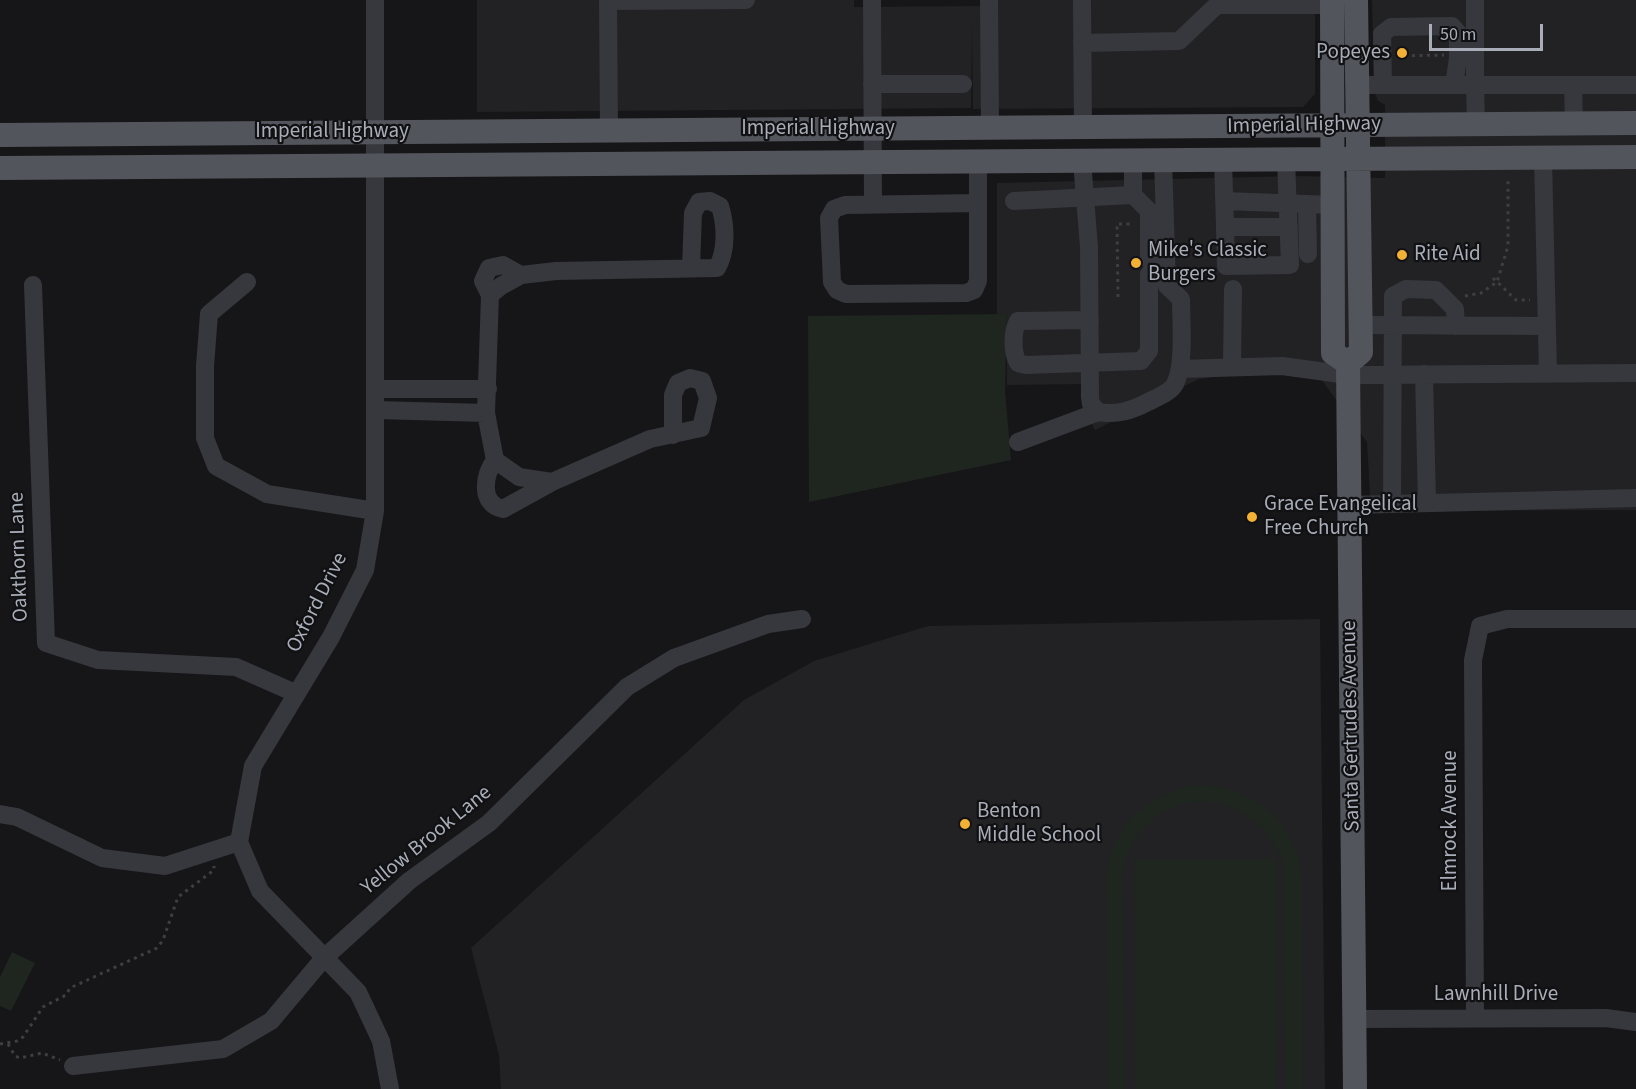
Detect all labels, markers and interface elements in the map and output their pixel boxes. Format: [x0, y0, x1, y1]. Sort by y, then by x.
scale bar [1432, 12, 1546, 50]
text: 50 m [1440, 22, 1476, 47]
place label: Popeyes [1316, 40, 1390, 66]
marker: Popeyes [1395, 46, 1409, 60]
street label: Imperial Highway [1227, 112, 1381, 140]
street label: Imperial Highway [741, 116, 895, 142]
street label: Imperial Highway [255, 119, 409, 145]
place label: Mike's Classic Burgers [1148, 238, 1267, 288]
place label: Rite Aid [1414, 242, 1481, 268]
marker: Rite Aid [1395, 248, 1409, 262]
marker: Mike's Classic Burgers [1129, 256, 1143, 270]
street label: Oakthorn Lane [5, 492, 35, 622]
place label: Grace Evangelical Free Church [1264, 492, 1417, 542]
marker: Grace Evangelical Free Church [1245, 510, 1259, 524]
street label: Oxford Drive [282, 549, 354, 657]
street label: Santa Gertrudes Avenue [1338, 620, 1366, 832]
street label: Elmrock Avenue [1438, 750, 1464, 892]
street label: Yellow Brook Lane [357, 781, 497, 901]
place label: Benton Middle School [977, 799, 1101, 849]
marker: Benton Middle School [958, 817, 972, 831]
street label: Lawnhill Drive [1434, 982, 1558, 1008]

